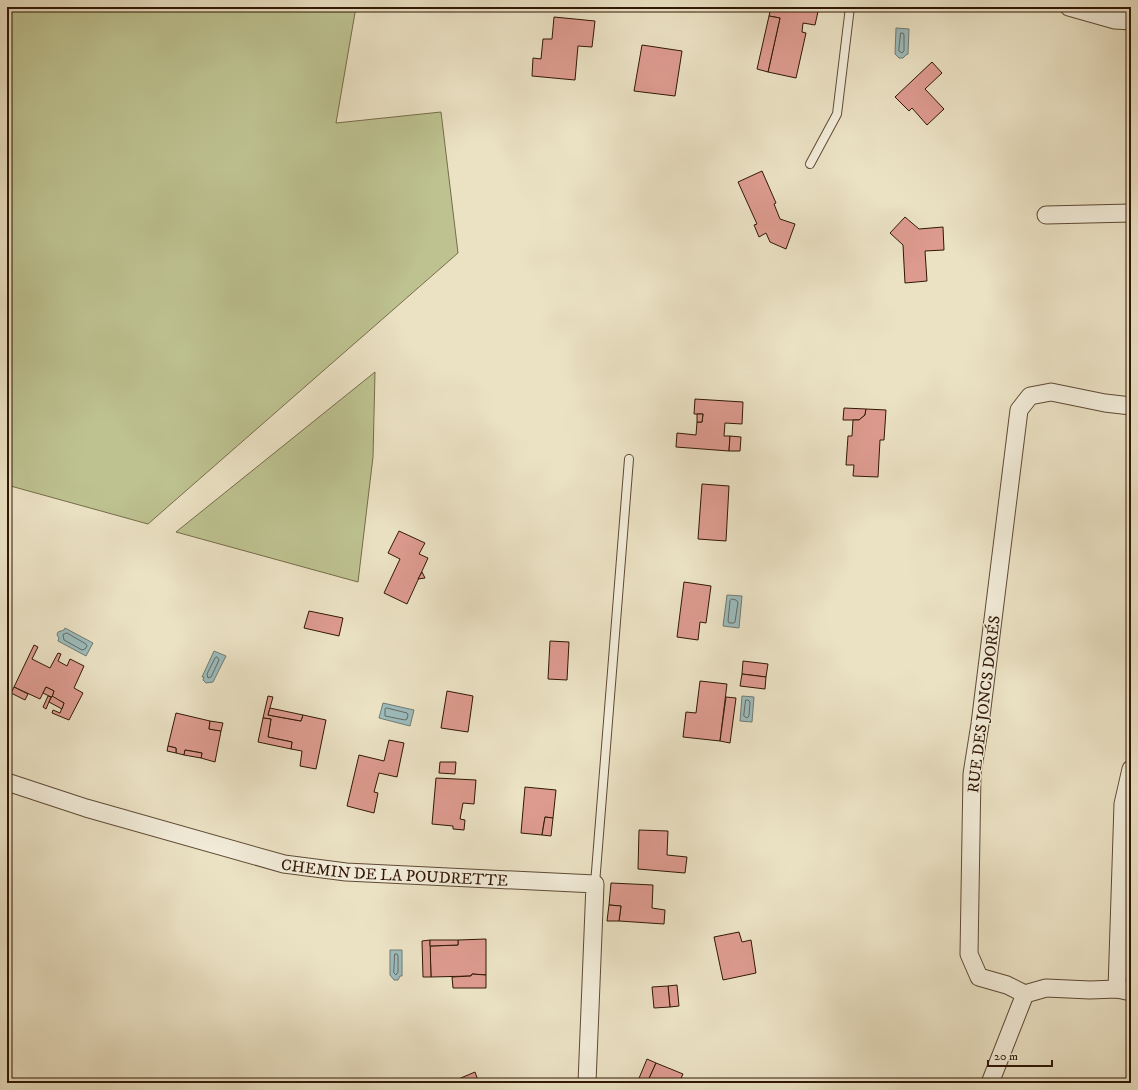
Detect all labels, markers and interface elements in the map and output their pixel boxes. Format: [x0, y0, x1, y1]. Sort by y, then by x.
street label: RUE DES JONCS DORÉS [963, 614, 1005, 794]
street label: CHEMIN DE LA POUDRETTE [280, 855, 509, 891]
scale bar [988, 1042, 1052, 1068]
text: 20 m [994, 1049, 1018, 1064]

